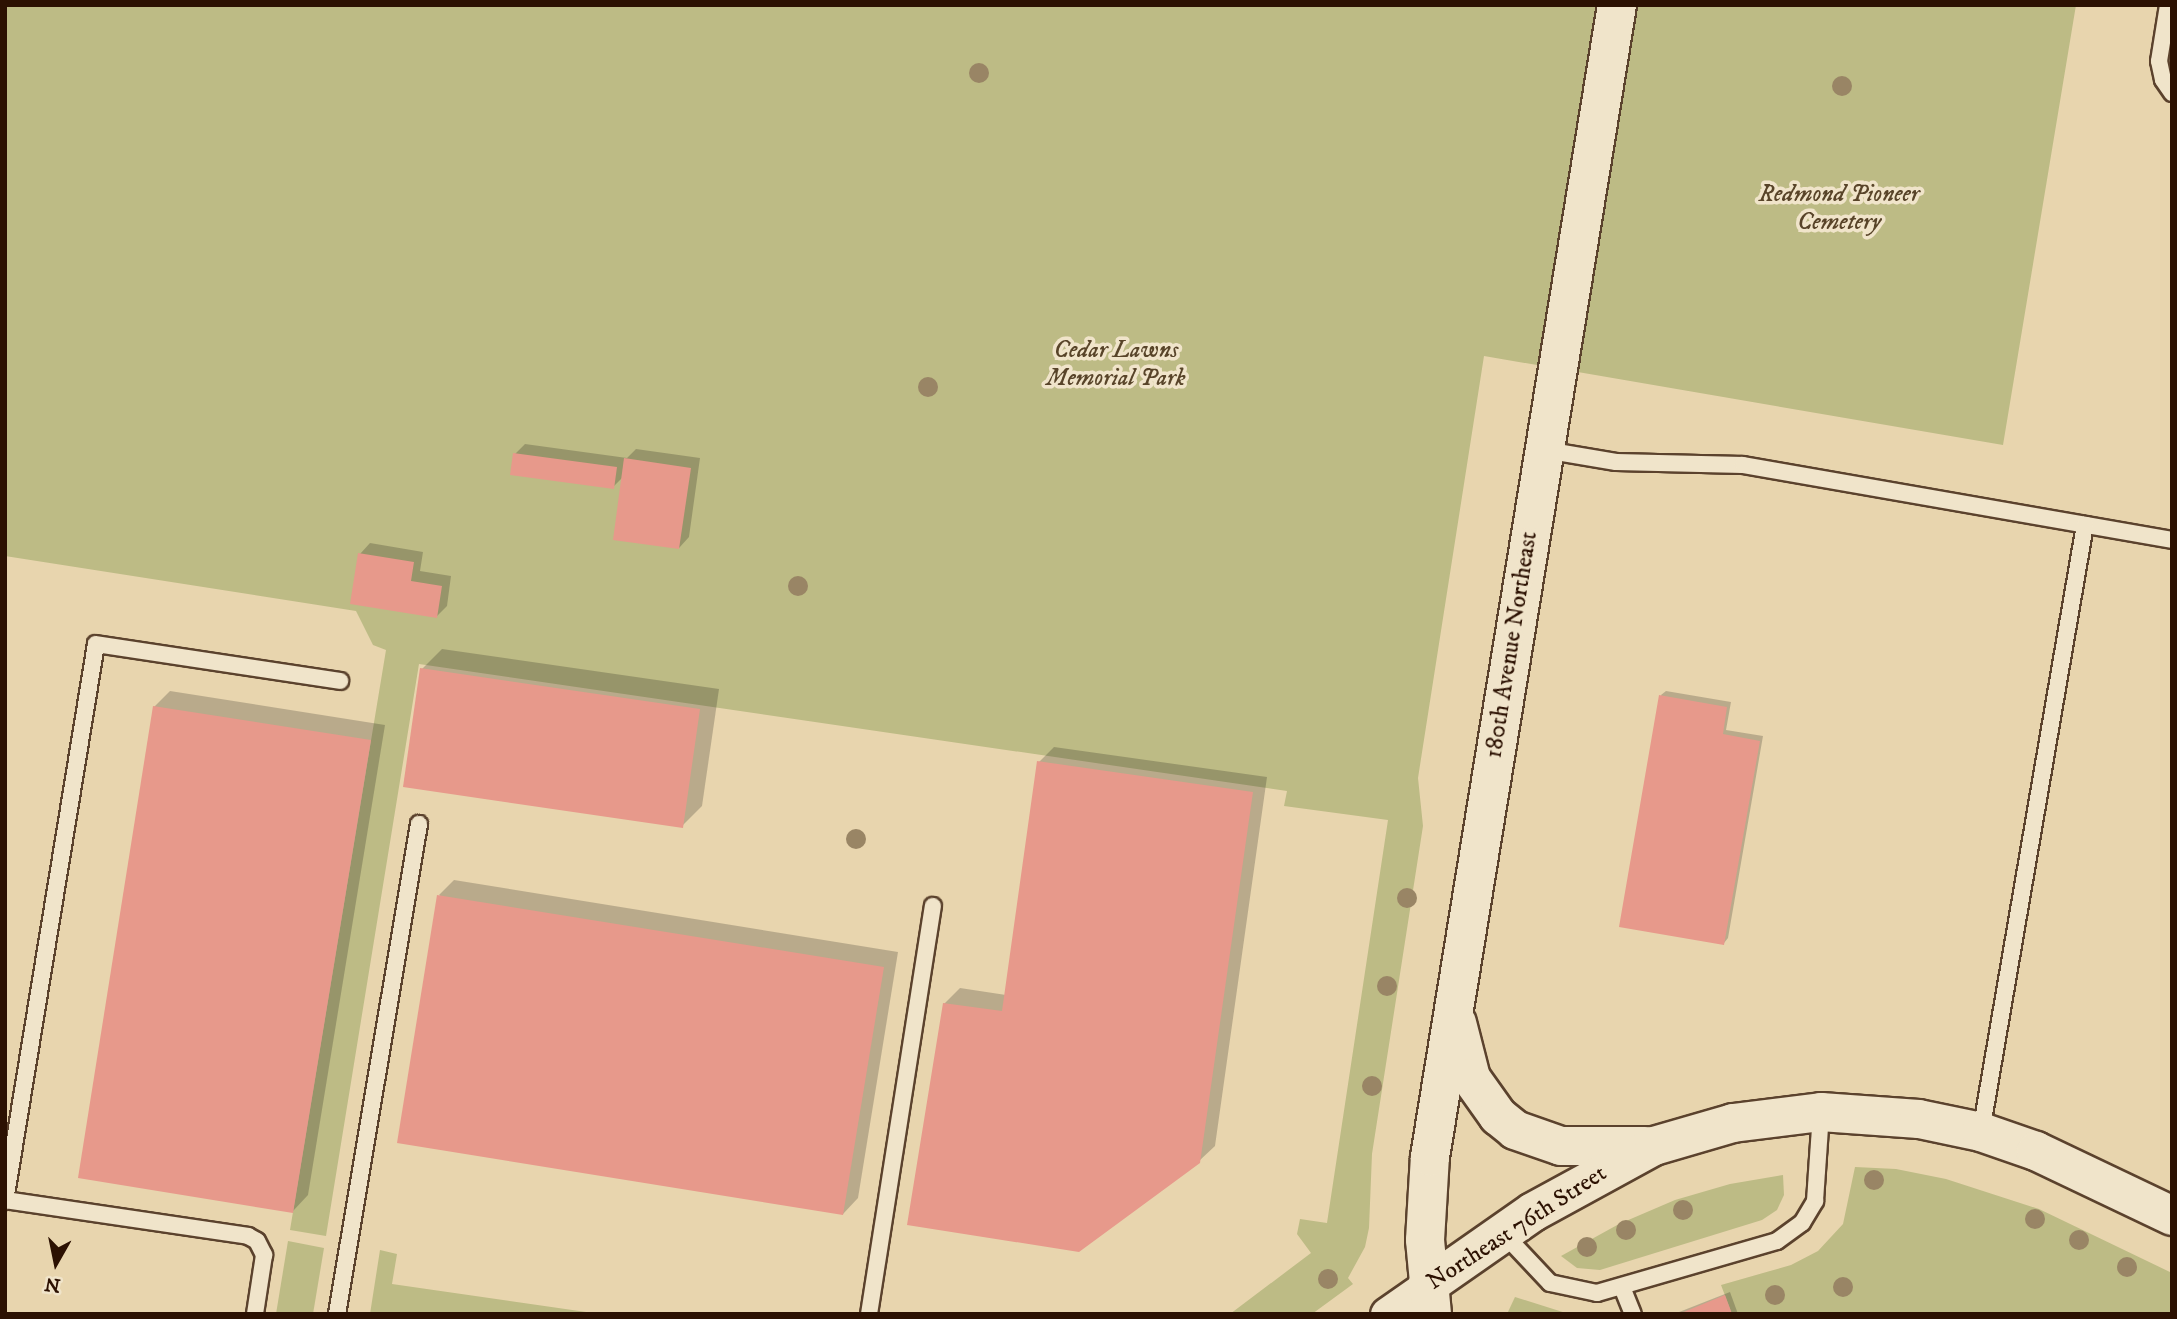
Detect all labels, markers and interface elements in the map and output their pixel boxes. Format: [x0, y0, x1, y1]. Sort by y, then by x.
park label: Redmond Pioneer Cemetery [1759, 181, 1919, 237]
park label: Cedar Lawns Memorial Park [1046, 337, 1186, 393]
street label: 180th Avenue Northeast [1480, 530, 1544, 760]
street label: Northeast 76th Street [1422, 1159, 1612, 1297]
north arrow [21, 1228, 91, 1298]
text: N [43, 1272, 62, 1297]

